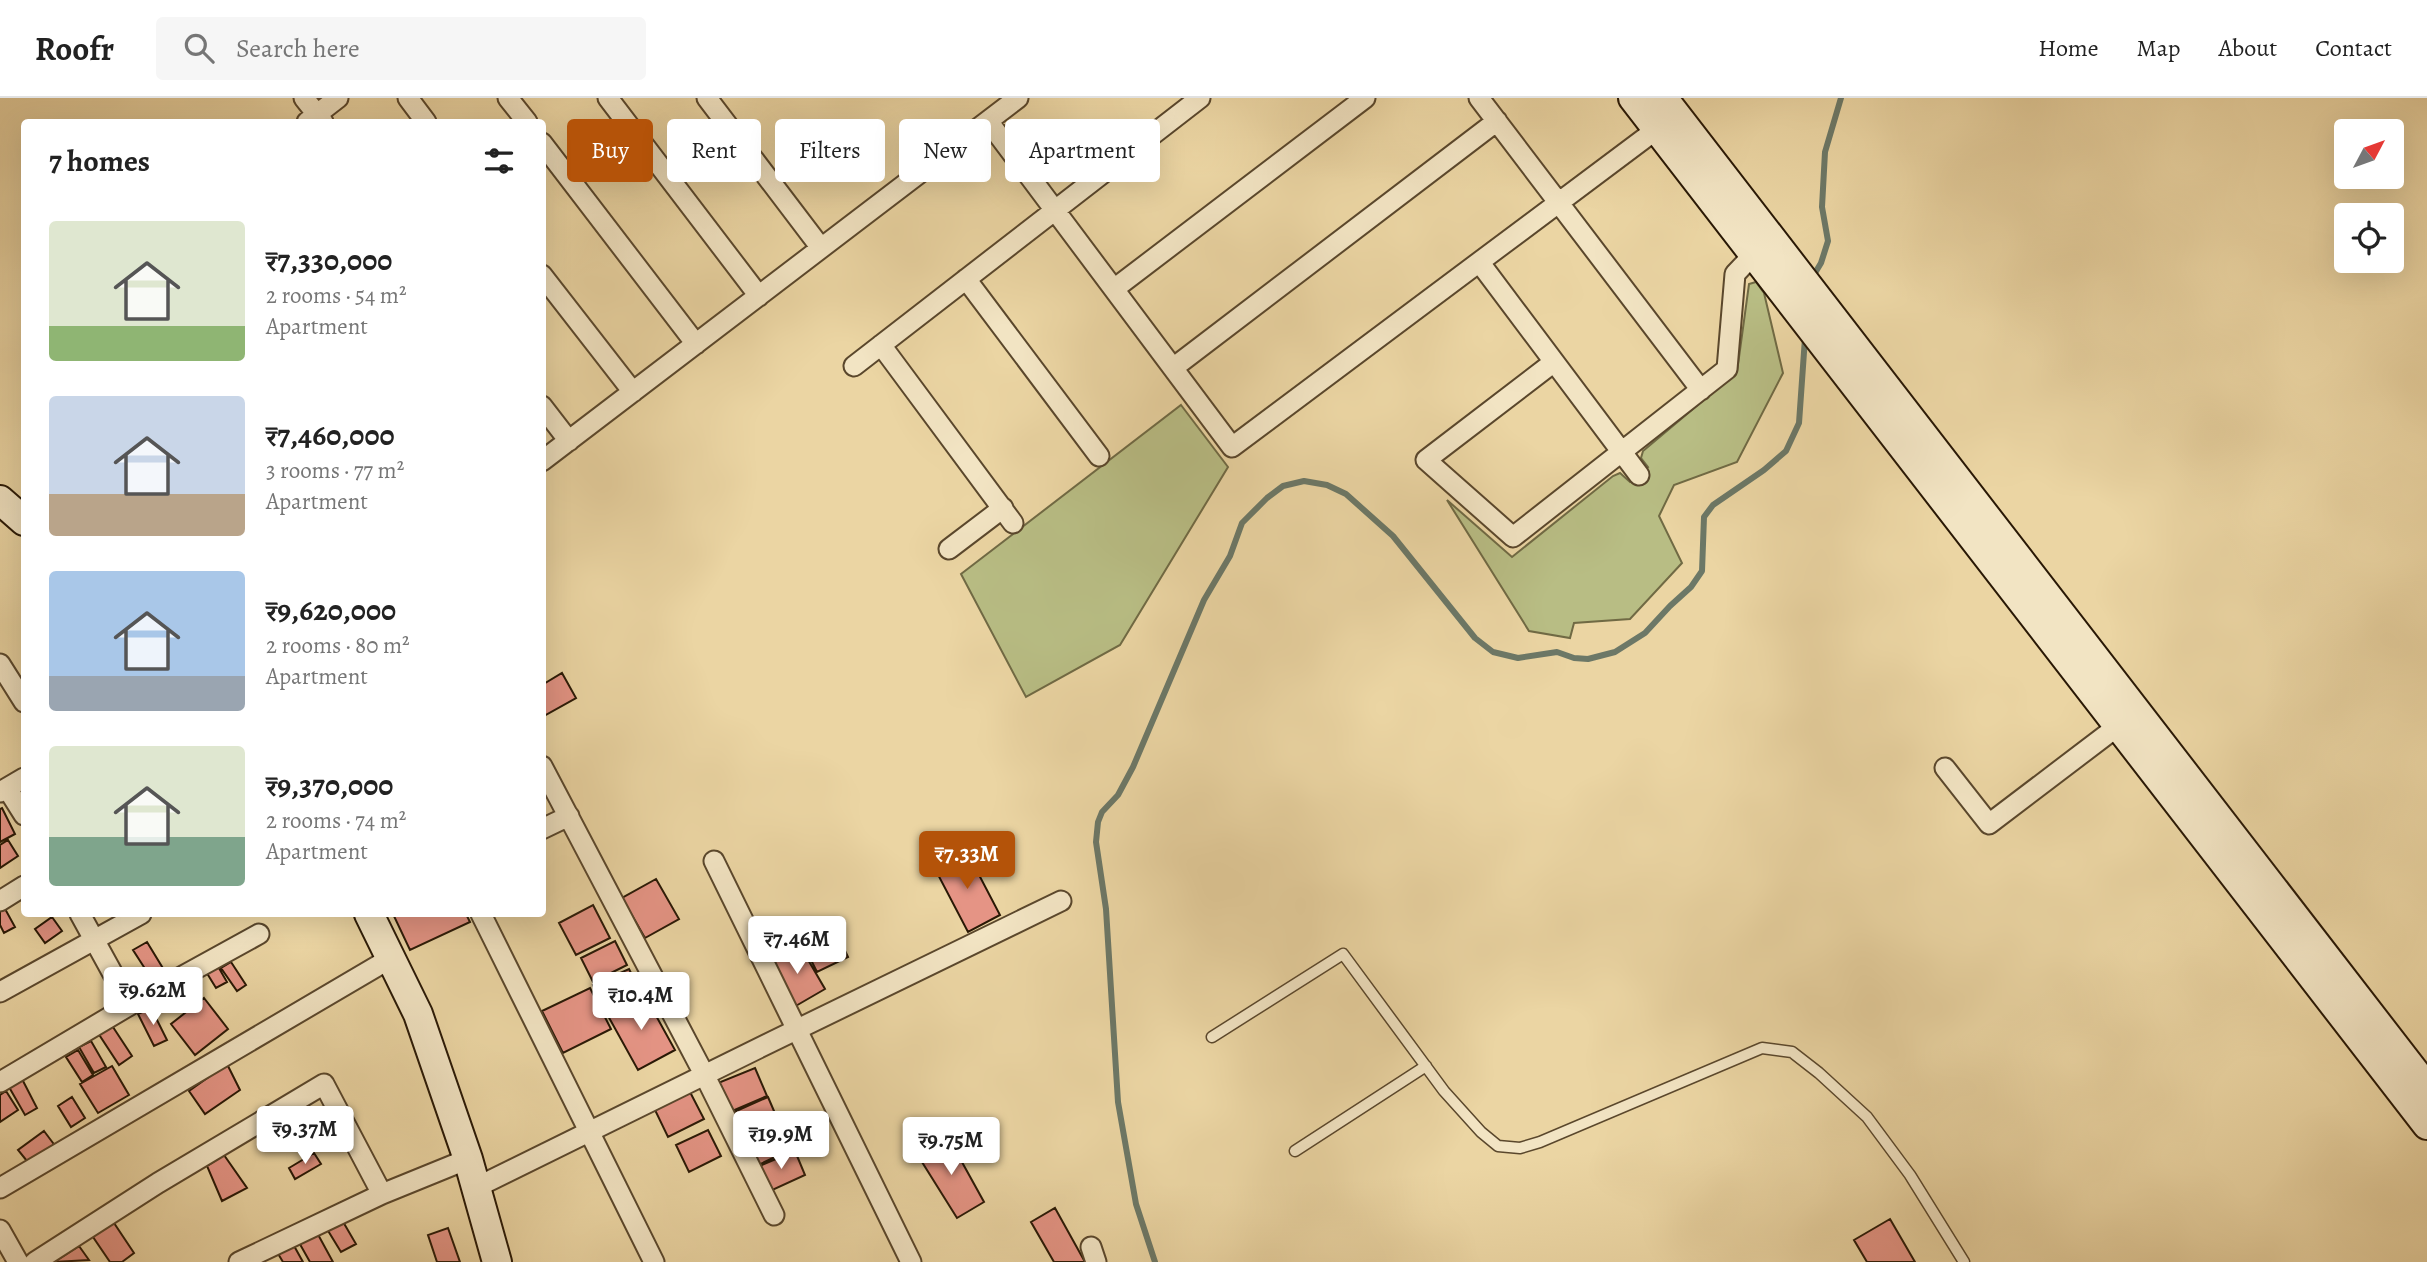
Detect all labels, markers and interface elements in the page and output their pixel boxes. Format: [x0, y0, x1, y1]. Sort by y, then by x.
search box [156, 17, 646, 80]
text: Roofr [35, 26, 114, 71]
icon: search [180, 29, 218, 67]
text: Search here [236, 31, 360, 66]
text: Home [2038, 32, 2099, 64]
text: Map [2137, 32, 2181, 64]
text: About [2219, 32, 2277, 64]
text: Contact [2315, 32, 2392, 64]
chip: Buy [567, 119, 653, 182]
chip: Rent [667, 119, 761, 182]
chip: Filters [775, 119, 885, 182]
chip: New [899, 119, 991, 182]
chip: Apartment [1005, 119, 1160, 182]
north arrow [2334, 119, 2404, 189]
map controls [2334, 119, 2404, 273]
text: 7 homes [49, 141, 150, 181]
icon: filters [480, 142, 518, 180]
button: locate [2334, 203, 2404, 273]
text: ₹7,330,000 [266, 240, 392, 280]
icon: home [105, 249, 189, 333]
text: 2 rooms · 54 m² [266, 280, 407, 311]
text: Apartment [266, 311, 368, 342]
text: ₹7,460,000 [266, 415, 395, 455]
icon: home [105, 424, 189, 508]
text: 3 rooms · 77 m² [266, 455, 404, 486]
text: Apartment [266, 486, 368, 517]
text: ₹9,620,000 [266, 590, 396, 630]
icon: home [105, 599, 189, 683]
text: 2 rooms · 80 m² [266, 630, 410, 661]
text: Apartment [266, 661, 368, 692]
text: ₹9,370,000 [266, 765, 393, 805]
icon: home [105, 774, 189, 858]
text: 2 rooms · 74 m² [266, 805, 406, 836]
pin: ₹7.33M [910, 832, 1024, 891]
text: Apartment [266, 836, 368, 867]
text: ₹7.33M [935, 838, 999, 869]
pin: ₹7.46M [740, 916, 854, 976]
text: ₹7.46M [764, 923, 830, 954]
pin: ₹9.62M [96, 968, 210, 1027]
pin: ₹10.4M [584, 972, 698, 1032]
text: ₹9.62M [120, 974, 186, 1005]
text: ₹10.4M [609, 979, 673, 1010]
pin: ₹9.37M [248, 1107, 362, 1166]
pin: ₹19.9M [724, 1112, 838, 1171]
text: ₹9.37M [273, 1113, 337, 1144]
text: ₹19.9M [749, 1118, 813, 1149]
pin: ₹9.75M [894, 1118, 1008, 1177]
text: ₹9.75M [919, 1124, 983, 1155]

